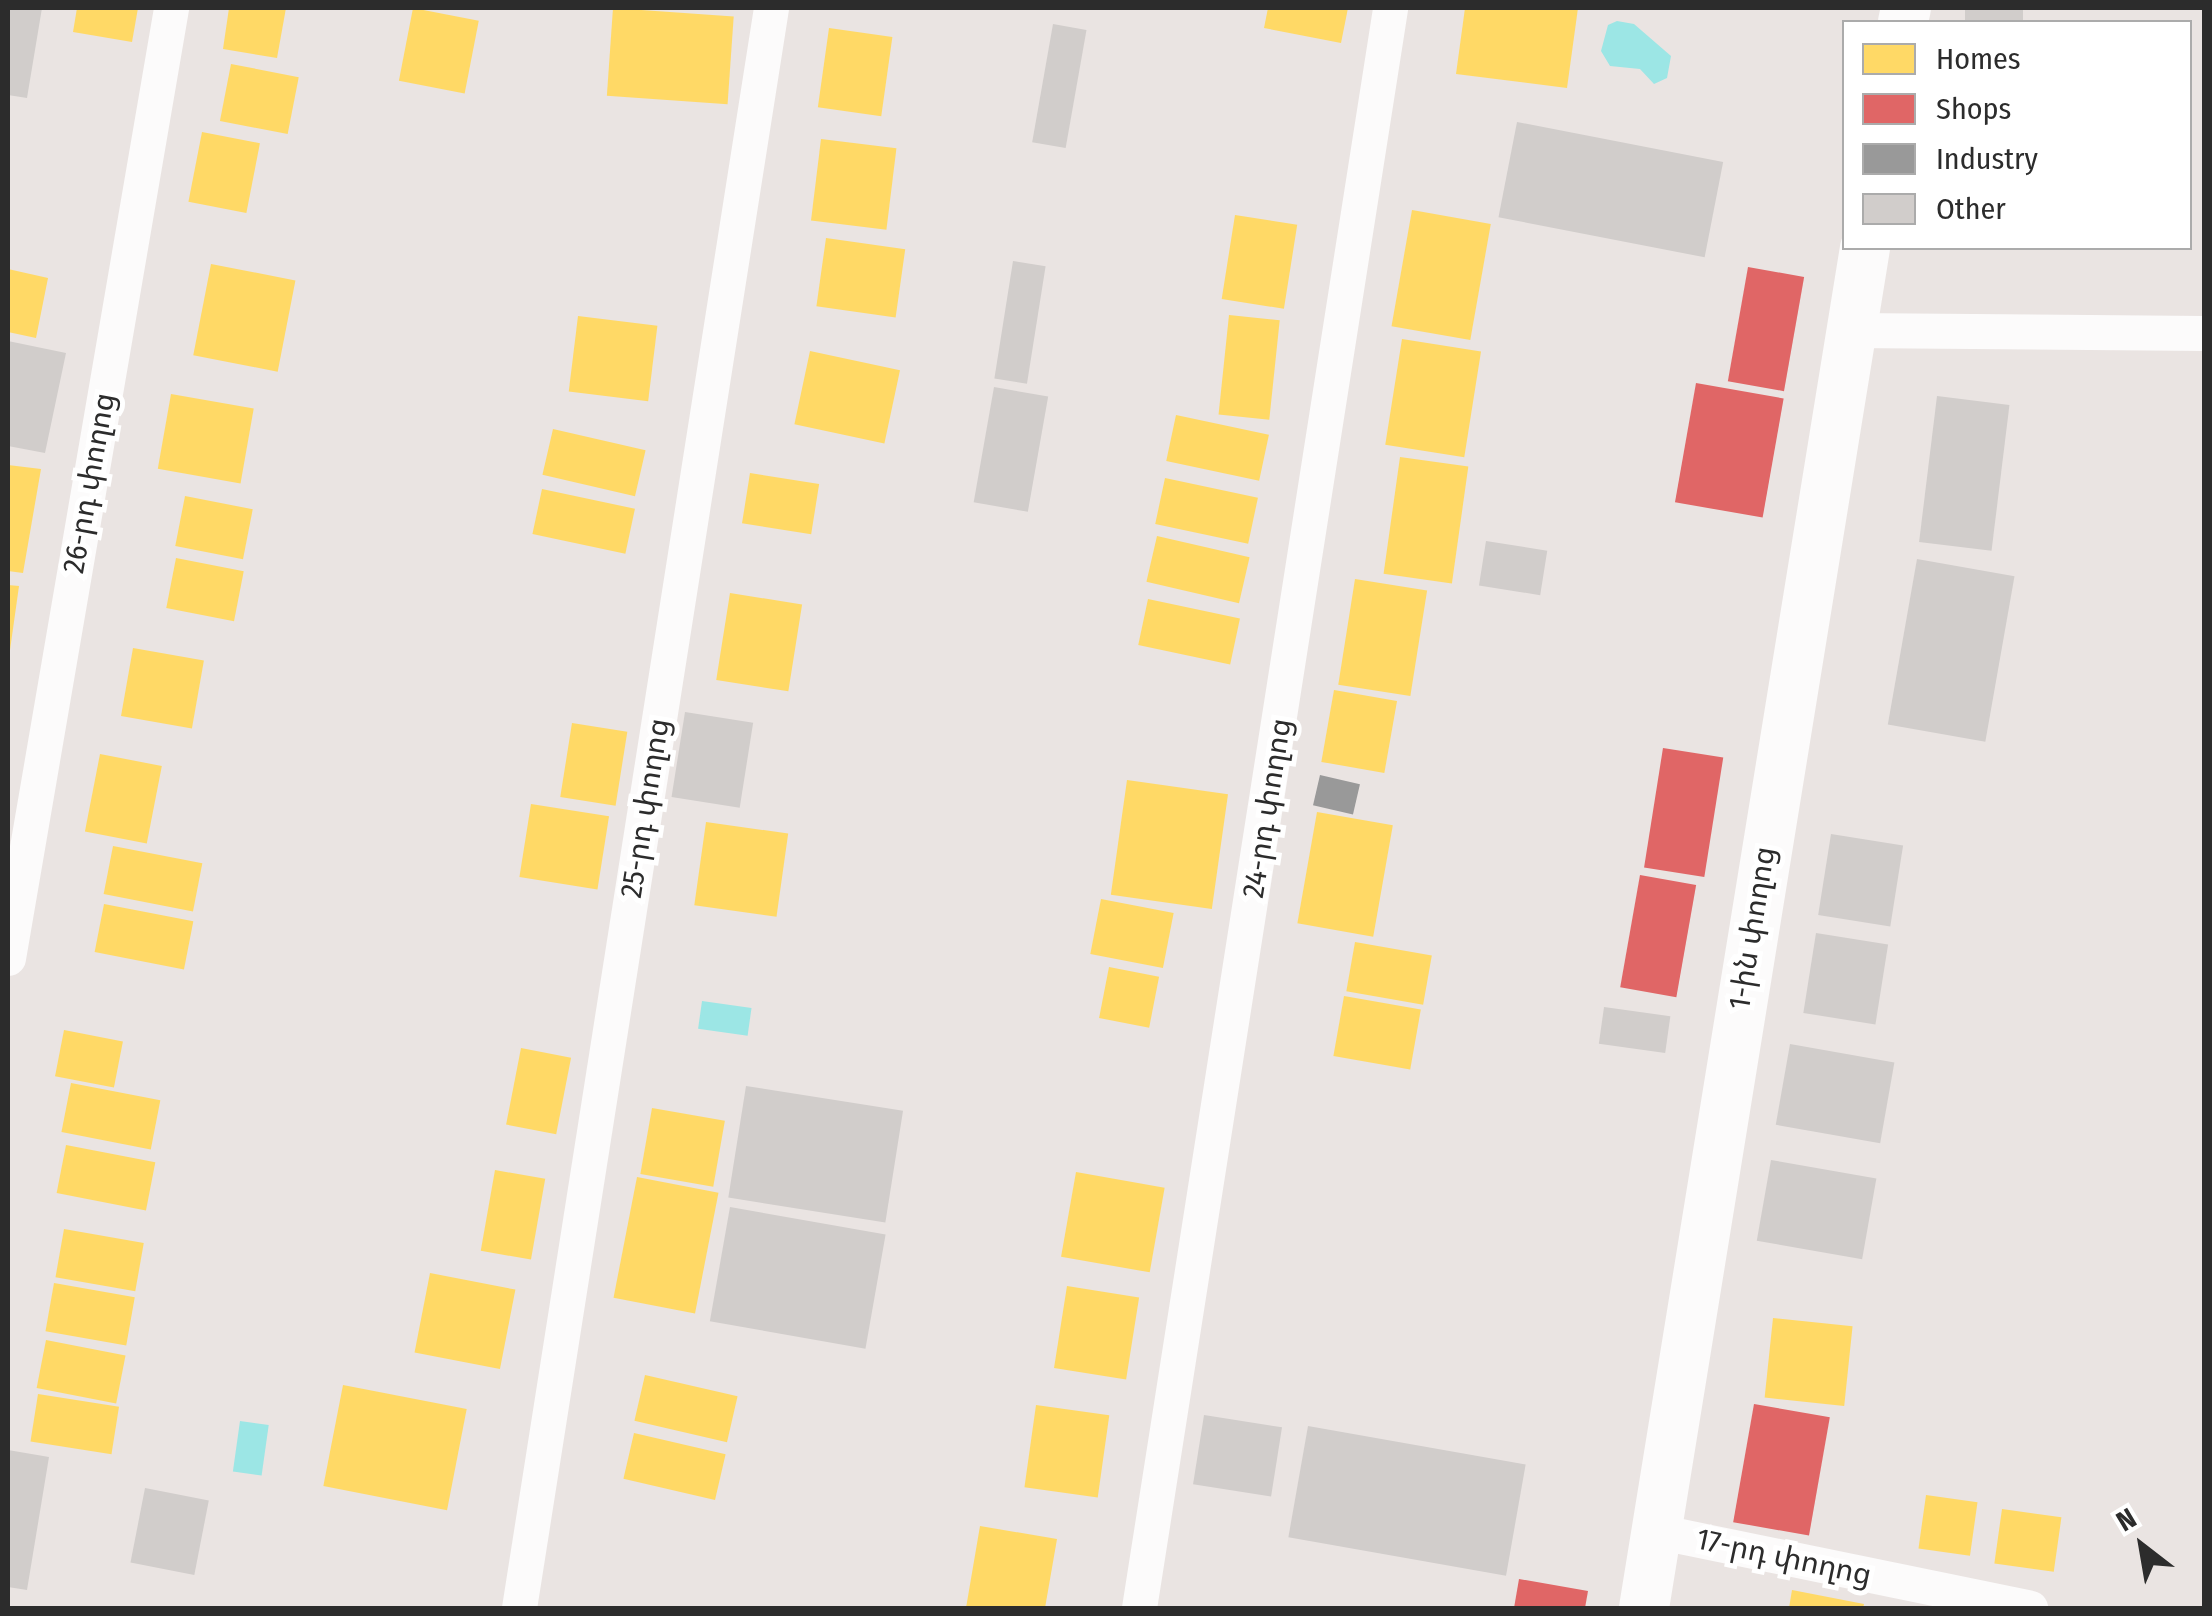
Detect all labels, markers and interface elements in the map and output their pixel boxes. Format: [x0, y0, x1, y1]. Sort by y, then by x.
legend [1842, 20, 2192, 250]
text: Homes [1936, 41, 2021, 77]
text: Shops [1936, 91, 2011, 127]
text: Industry [1936, 141, 2038, 177]
text: Other [1936, 191, 2006, 227]
street label: 26-րդ փողոց [55, 390, 123, 576]
street label: 25-րդ փողոց [613, 716, 677, 900]
street label: 24-րդ փողոց [1235, 716, 1299, 900]
street label: 1-ին փողոց [1721, 844, 1783, 1012]
north arrow [2092, 1496, 2192, 1596]
text: N [2111, 1501, 2142, 1538]
street label: 17-րդ փողոց [1693, 1521, 1875, 1593]

